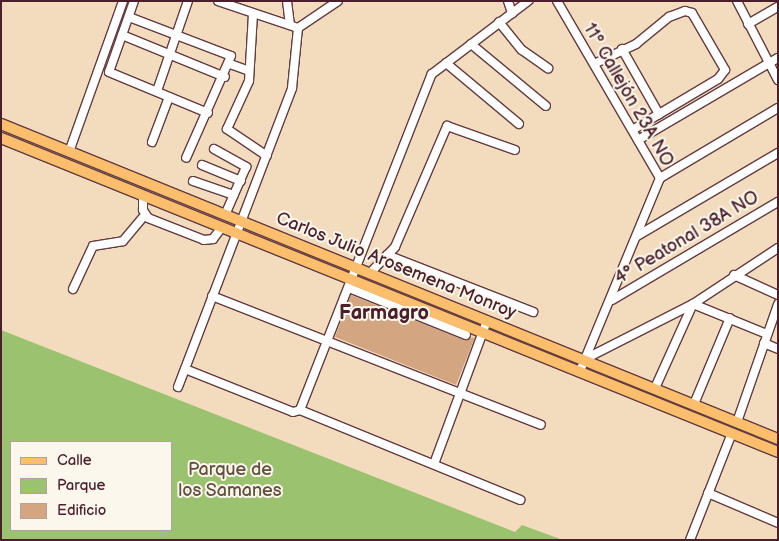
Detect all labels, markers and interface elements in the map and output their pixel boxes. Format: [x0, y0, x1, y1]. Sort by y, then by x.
street label: 11º Callejón 23A NO [578, 19, 678, 171]
street label: 4° Peatonal 38A NO [611, 187, 763, 289]
street label: Carlos Julio Arosemena Monroy [272, 208, 520, 324]
district label: Farmagro [339, 301, 429, 325]
legend [10, 441, 172, 531]
text: Calle [57, 451, 92, 470]
park label: Parque de los Samanes [178, 460, 282, 502]
text: Parque [57, 476, 105, 495]
text: Edificio [57, 501, 106, 520]

